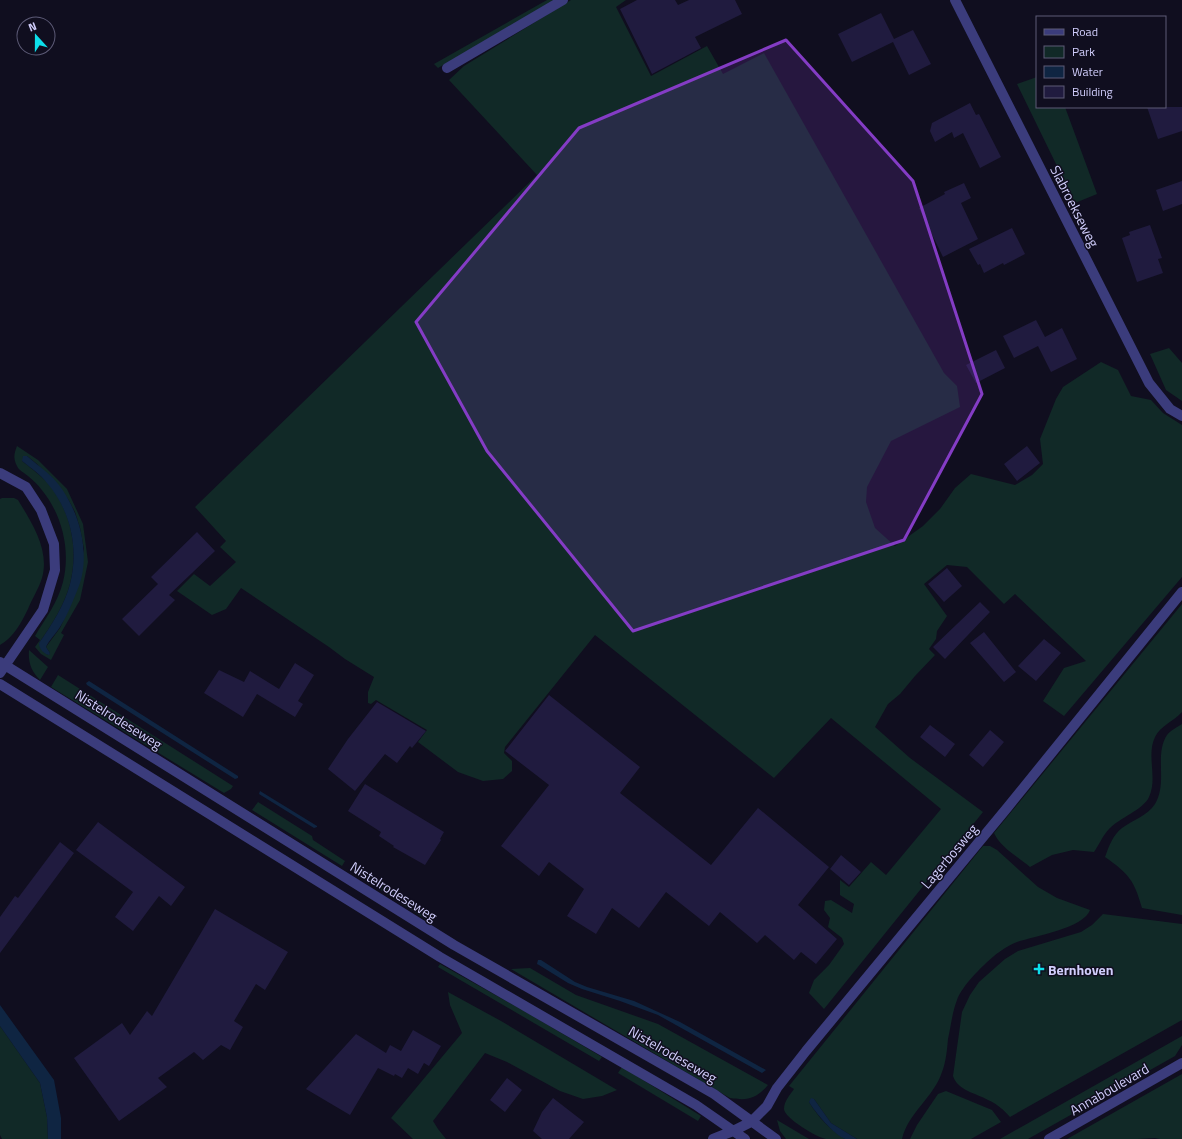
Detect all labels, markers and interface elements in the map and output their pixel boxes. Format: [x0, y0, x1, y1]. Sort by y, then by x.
north arrow [16, 16, 56, 56]
legend [1036, 16, 1166, 108]
text: N [26, 18, 39, 35]
text: Road [1072, 22, 1098, 41]
text: Park [1072, 42, 1095, 61]
text: Water [1072, 62, 1103, 81]
text: Building [1072, 82, 1113, 101]
street label: Slabroekseweg [1045, 161, 1105, 251]
street label: Nistelrodeseweg [71, 684, 167, 754]
street label: Lagerbosweg [916, 819, 982, 893]
street label: Nistelrodeseweg [346, 856, 442, 926]
place label: Bernhoven [1048, 959, 1113, 980]
marker: Bernhoven [1033, 963, 1045, 975]
street label: Nistelrodeseweg [625, 1020, 721, 1088]
street label: Annaboulevard [1065, 1058, 1153, 1120]

